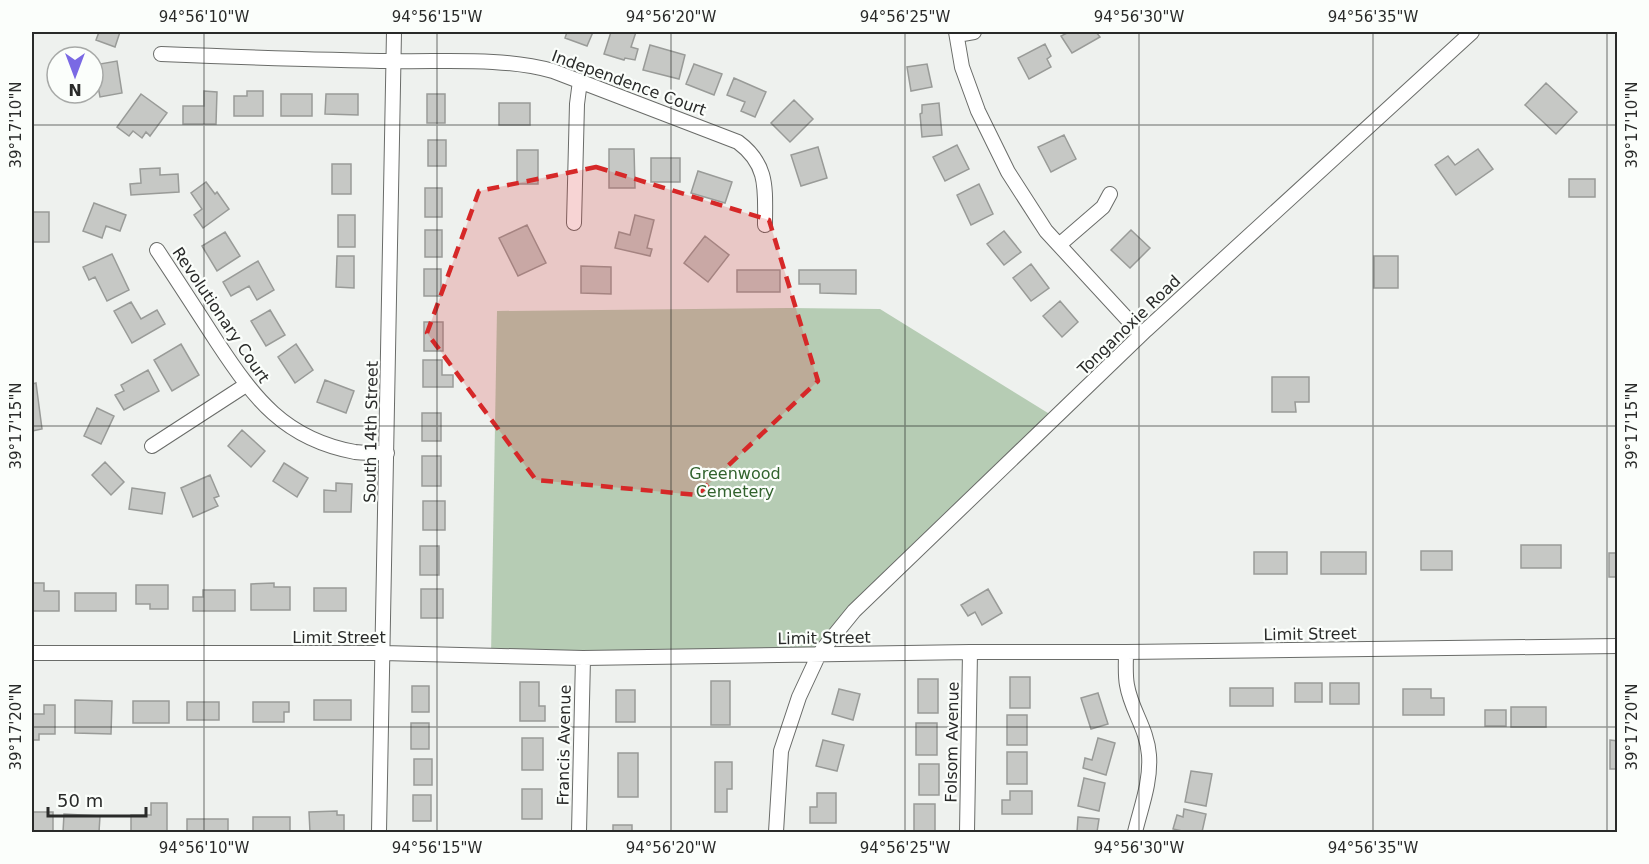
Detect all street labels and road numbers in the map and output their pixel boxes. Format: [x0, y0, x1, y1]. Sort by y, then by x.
street label: Independence Court [549, 46, 709, 120]
street label: Revolutionary Court [168, 244, 274, 386]
street label: Tonganoxie Road [1073, 271, 1184, 380]
street label: South 14th Street [360, 361, 382, 503]
street label: Limit Street [1263, 624, 1357, 644]
street label: Limit Street [292, 628, 386, 647]
street label: Limit Street [777, 628, 871, 648]
street label: Folsom Avenue [941, 681, 963, 803]
street label: Francis Avenue [553, 685, 575, 805]

